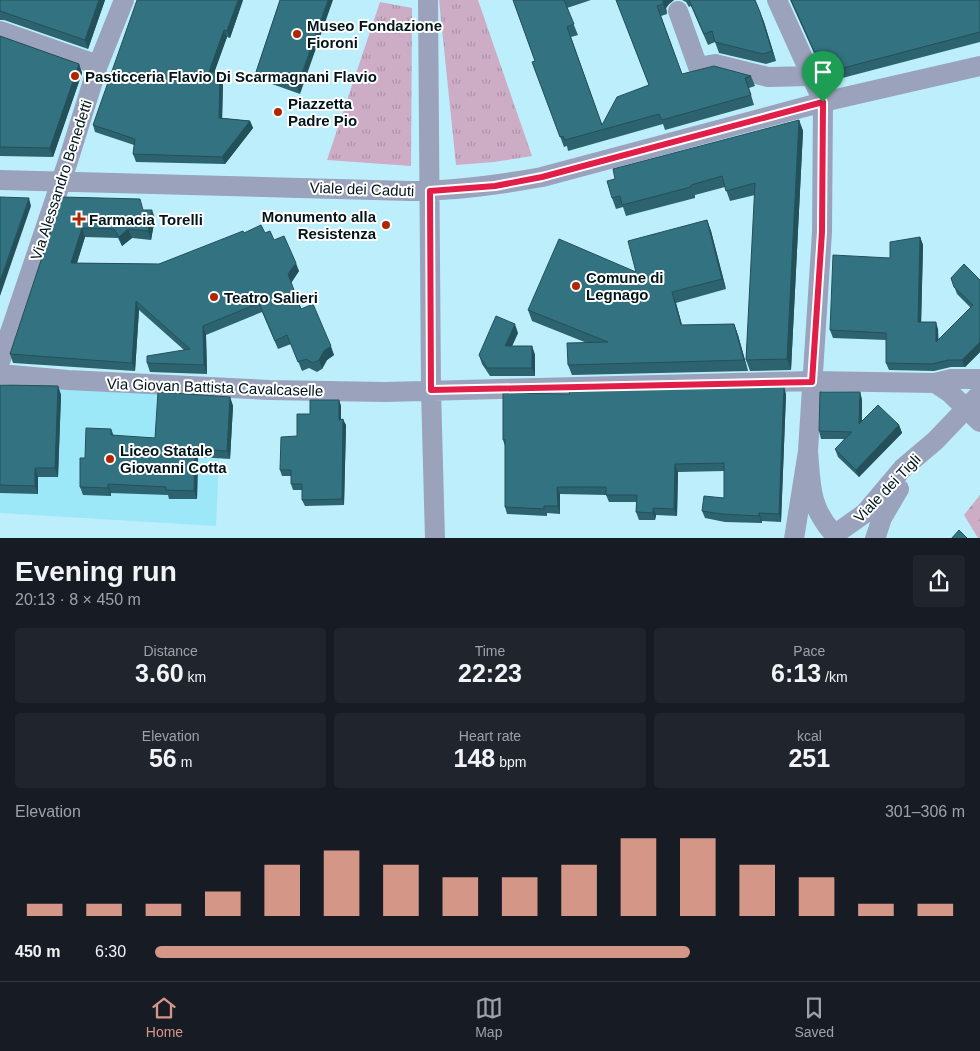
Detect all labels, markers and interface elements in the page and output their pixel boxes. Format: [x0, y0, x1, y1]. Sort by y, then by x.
place label: Museo Fondazione Fioroni [307, 17, 442, 51]
marker: Museo Fondazione Fioroni [291, 28, 303, 40]
pin [802, 51, 844, 102]
icon: arrive [809, 58, 837, 86]
place label: Pasticceria Flavio Di Scarmagnani Flavio [85, 68, 377, 85]
marker: Pasticceria Flavio Di Scarmagnani Flavio [69, 70, 81, 82]
place label: Piazzetta Padre Pio [288, 95, 357, 129]
street label: Via Alessandro Benedetti [27, 98, 95, 262]
marker: Piazzetta Padre Pio [272, 106, 284, 118]
street label: Viale dei Caduti [309, 179, 415, 199]
place label: Monumento alla Resistenza [262, 208, 377, 242]
place label: Farmacia Torelli [89, 211, 203, 228]
marker: Farmacia Torelli [73, 213, 85, 225]
marker: Monumento alla Resistenza [380, 219, 392, 231]
place label: Comune di Legnago [586, 269, 664, 303]
marker: Comune di Legnago [570, 280, 582, 292]
place label: Teatro Salieri [224, 289, 318, 306]
marker: Teatro Salieri [208, 291, 220, 303]
street label: Via Giovan Battista Cavalcaselle [107, 375, 323, 399]
place label: Liceo Statale Giovanni Cotta [120, 442, 227, 476]
street label: Viale dei Tigli [850, 450, 924, 526]
marker: Liceo Statale Giovanni Cotta [104, 453, 116, 465]
button: share [913, 555, 965, 607]
text: Evening run [15, 556, 177, 587]
text: 20:13 · 8 × 450 m [15, 591, 141, 608]
text: Distance [143, 643, 198, 659]
text: Time [475, 643, 505, 659]
text: Pace [793, 643, 825, 659]
text: 3.60 [135, 659, 184, 687]
text: 22:23 [458, 659, 522, 687]
text: 6:13 [771, 659, 821, 687]
text: km [184, 669, 206, 685]
text: /km [821, 669, 848, 685]
text: Elevation [142, 728, 199, 744]
text: Heart rate [459, 728, 521, 744]
text: kcal [797, 728, 822, 744]
text: 56 [149, 744, 177, 772]
text: 148 [454, 744, 495, 772]
text: 251 [788, 744, 830, 772]
text: m [177, 754, 192, 770]
text: bpm [495, 754, 526, 770]
text: Elevation [15, 803, 81, 820]
text: 301–306 m [885, 803, 965, 820]
text: 450 m [15, 943, 60, 960]
text: 6:30 [95, 943, 126, 960]
tab: Home [146, 994, 183, 1040]
tab: Map [475, 994, 503, 1040]
tab: Saved [794, 994, 834, 1040]

